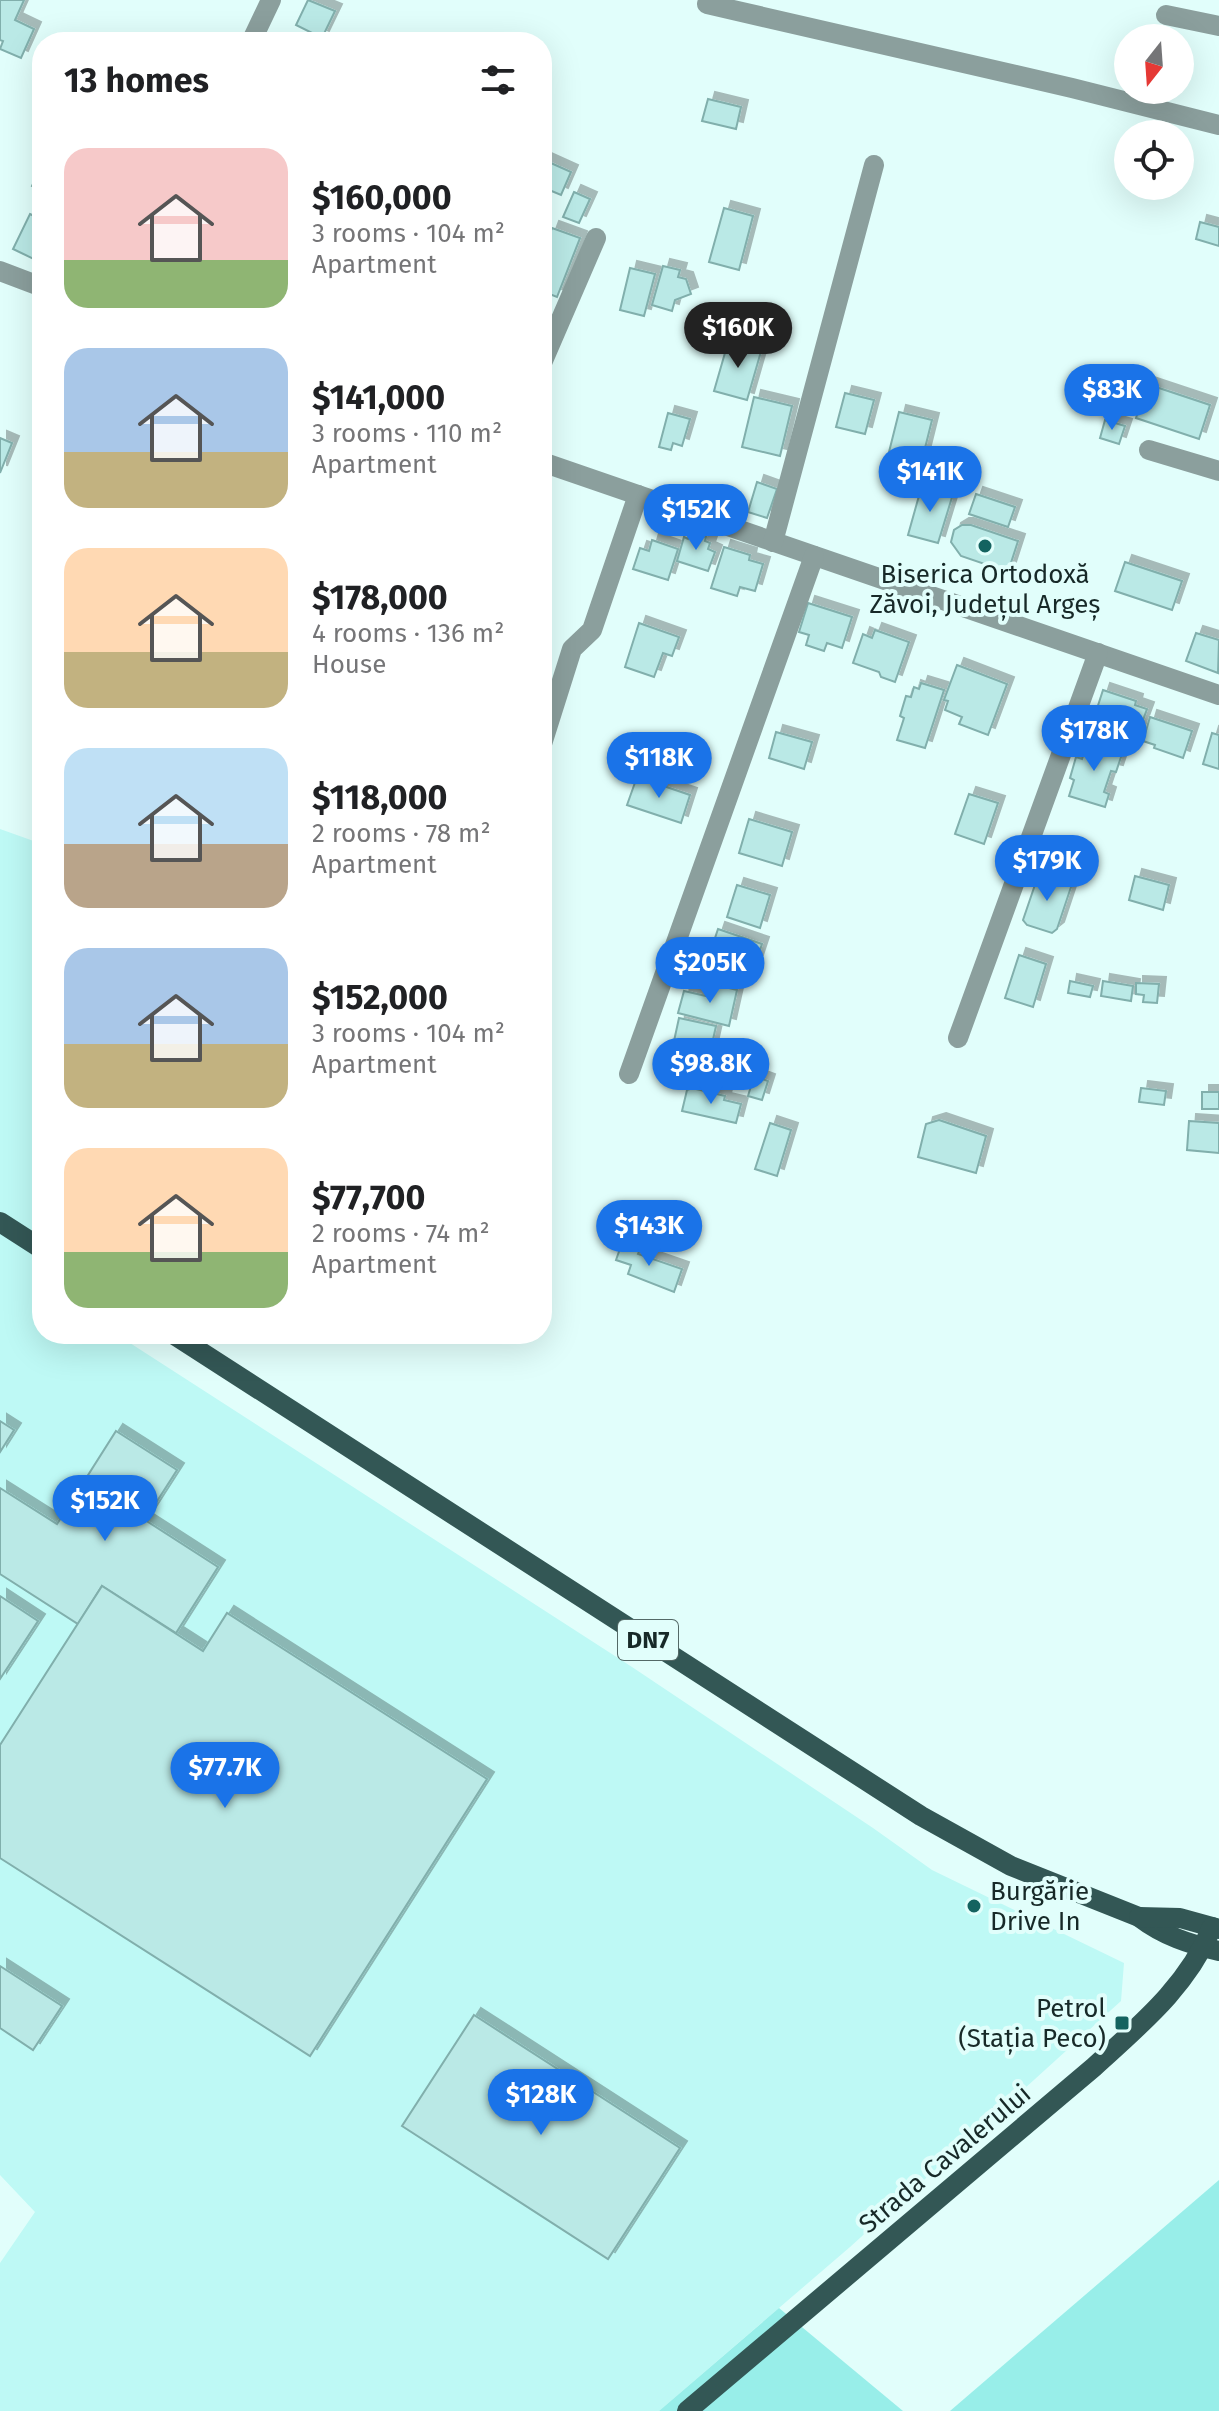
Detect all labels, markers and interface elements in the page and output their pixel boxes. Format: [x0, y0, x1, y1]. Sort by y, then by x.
north arrow [1114, 24, 1194, 104]
map controls [1114, 24, 1194, 200]
icon: filters [476, 58, 520, 102]
text: 13 homes [64, 60, 209, 101]
button: locate [1114, 120, 1194, 200]
text: $160,000 [312, 177, 452, 218]
icon: home [128, 180, 224, 276]
text: 3 rooms · 104 m² [312, 218, 505, 249]
text: Apartment [312, 249, 437, 280]
pin: $160K [682, 302, 794, 370]
text: $160K [702, 312, 774, 343]
pin: $83K [1065, 364, 1159, 432]
text: $83K [1082, 374, 1142, 405]
text: $141,000 [312, 377, 445, 418]
icon: home [128, 380, 224, 476]
text: 3 rooms · 110 m² [312, 418, 502, 449]
pin: $141K [874, 446, 986, 514]
text: Apartment [312, 449, 437, 480]
text: $141K [897, 456, 963, 487]
pin: $152K [640, 484, 752, 552]
text: $152K [662, 494, 730, 525]
marker: Biserica Ortodoxă Zăvoi, Județul Argeș [976, 537, 994, 555]
place label: Biserica Ortodoxă Zăvoi, Județul Argeș [869, 559, 1101, 621]
text: $178,000 [312, 577, 448, 618]
icon: home [128, 580, 224, 676]
text: 4 rooms · 136 m² [312, 618, 504, 649]
text: House [312, 649, 386, 680]
pin: $178K [1038, 705, 1150, 773]
text: $178K [1060, 715, 1128, 746]
pin: $118K [603, 732, 715, 800]
text: $118K [625, 742, 693, 773]
text: $118,000 [312, 777, 448, 818]
icon: home [128, 780, 224, 876]
text: 2 rooms · 78 m² [312, 818, 491, 849]
pin: $179K [991, 835, 1103, 903]
text: $179K [1013, 845, 1081, 876]
text: Apartment [312, 849, 437, 880]
pin: $205K [654, 937, 766, 1005]
text: $205K [673, 947, 747, 978]
text: $152,000 [312, 977, 448, 1018]
icon: home [128, 980, 224, 1076]
text: 3 rooms · 104 m² [312, 1018, 505, 1049]
pin: $98.8K [646, 1038, 776, 1106]
text: $98.8K [670, 1048, 752, 1079]
text: Apartment [312, 1049, 437, 1080]
text: $77,700 [312, 1177, 425, 1218]
icon: home [128, 1180, 224, 1276]
pin: $143K [593, 1200, 705, 1268]
text: $143K [614, 1210, 684, 1241]
text: 2 rooms · 74 m² [312, 1218, 490, 1249]
text: Apartment [312, 1249, 437, 1280]
pin: $152K [49, 1475, 161, 1543]
text: $152K [71, 1485, 139, 1516]
road number: DN7 [618, 1620, 678, 1660]
pin: $77.7K [160, 1742, 290, 1810]
text: $77.7K [189, 1752, 261, 1783]
place label: Burgărie Drive In [990, 1876, 1089, 1937]
marker: Burgărie Drive In [965, 1897, 983, 1915]
place label: Petrol (Stația Peco) [958, 1993, 1106, 2055]
marker: Petrol (Stația Peco) [1113, 2014, 1131, 2032]
pin: $128K [485, 2069, 597, 2137]
street label: Strada Cavalerului [853, 2078, 1037, 2240]
text: $128K [506, 2079, 576, 2110]

